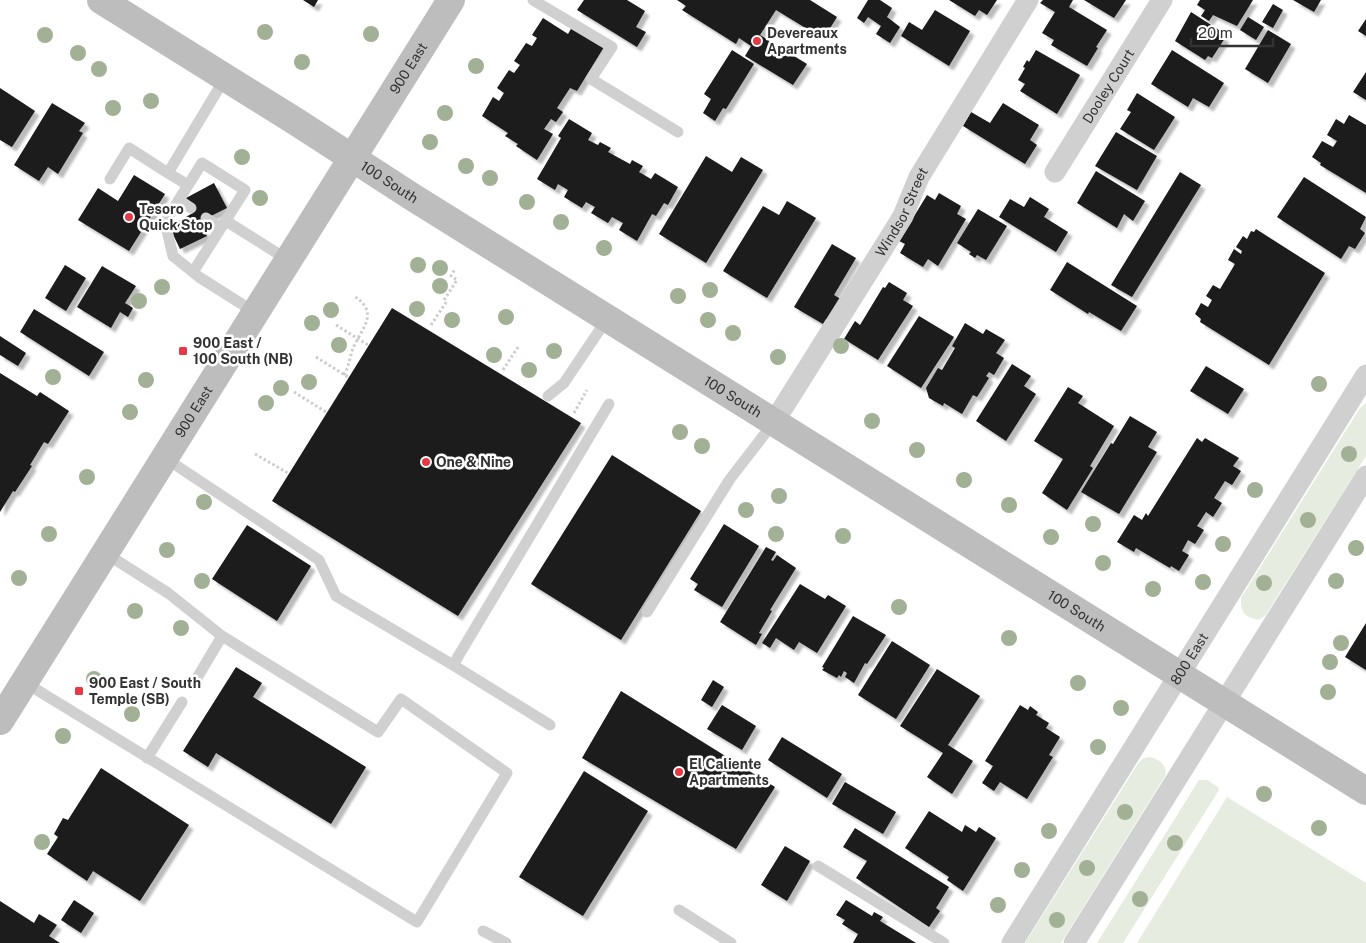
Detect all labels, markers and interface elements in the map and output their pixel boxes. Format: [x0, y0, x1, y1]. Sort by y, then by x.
scale bar [1191, 15, 1274, 47]
text: 20 m [1198, 24, 1233, 41]
place label: Devereaux Apartments [767, 25, 847, 57]
marker: Devereaux Apartments [751, 35, 763, 47]
street label: 900 East [386, 39, 430, 97]
street label: Dooley Court [1079, 46, 1138, 126]
street label: 100 South [358, 158, 421, 206]
street label: Windsor Street [872, 164, 931, 259]
place label: Tesoro Quick Stop [139, 201, 212, 233]
marker: Tesoro Quick Stop [123, 211, 135, 223]
place label: 900 East / 100 South (NB) [193, 335, 293, 367]
marker: 900 East / 100 South (NB) [177, 345, 189, 357]
street label: 100 South [701, 373, 765, 421]
street label: 900 East [171, 383, 216, 440]
place label: One & Nine [436, 454, 511, 470]
marker: One & Nine [420, 456, 432, 468]
street label: 100 South [1045, 587, 1108, 635]
street label: 800 East [1167, 630, 1211, 688]
place label: 900 East / South Temple (SB) [89, 675, 201, 707]
marker: 900 East / South Temple (SB) [73, 685, 85, 697]
place label: El Caliente Apartments [689, 756, 769, 788]
marker: El Caliente Apartments [673, 766, 685, 778]

